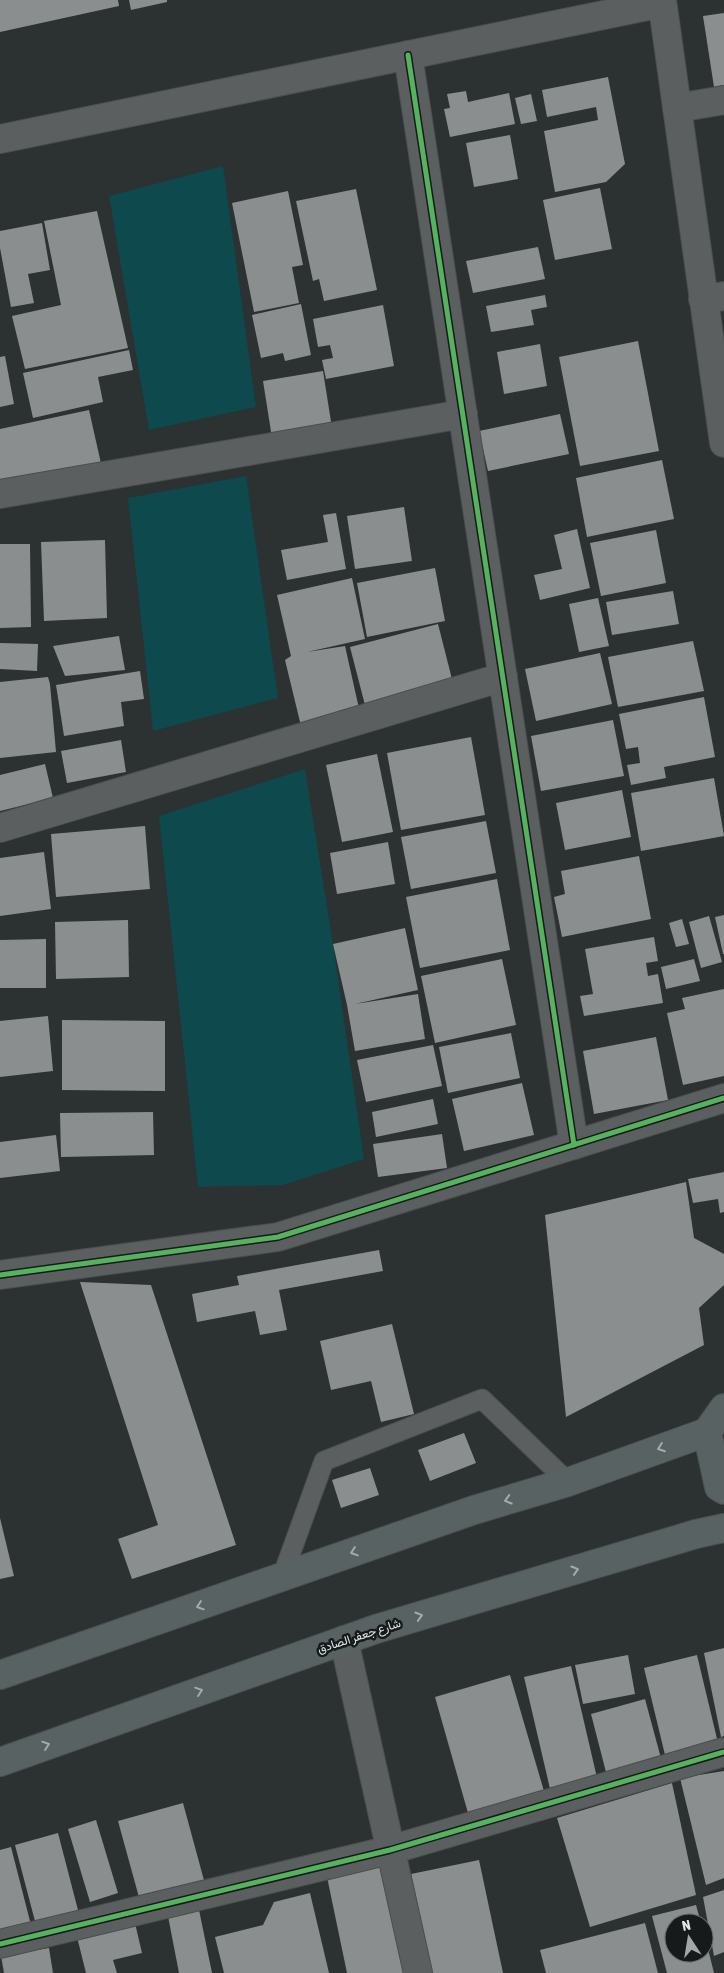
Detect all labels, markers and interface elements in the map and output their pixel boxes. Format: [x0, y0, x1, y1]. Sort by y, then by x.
one-way arrow [658, 1442, 666, 1452]
one-way arrow [504, 1495, 512, 1505]
one-way arrow [350, 1546, 358, 1556]
one-way arrow [570, 1565, 579, 1575]
one-way arrow [196, 1600, 205, 1610]
one-way arrow [415, 1612, 423, 1622]
street label: شارع جعفر الصادق [316, 1616, 403, 1658]
one-way arrow [194, 1687, 203, 1697]
one-way arrow [41, 1741, 50, 1751]
north arrow [664, 1913, 714, 1963]
text: N [681, 1917, 692, 1934]

